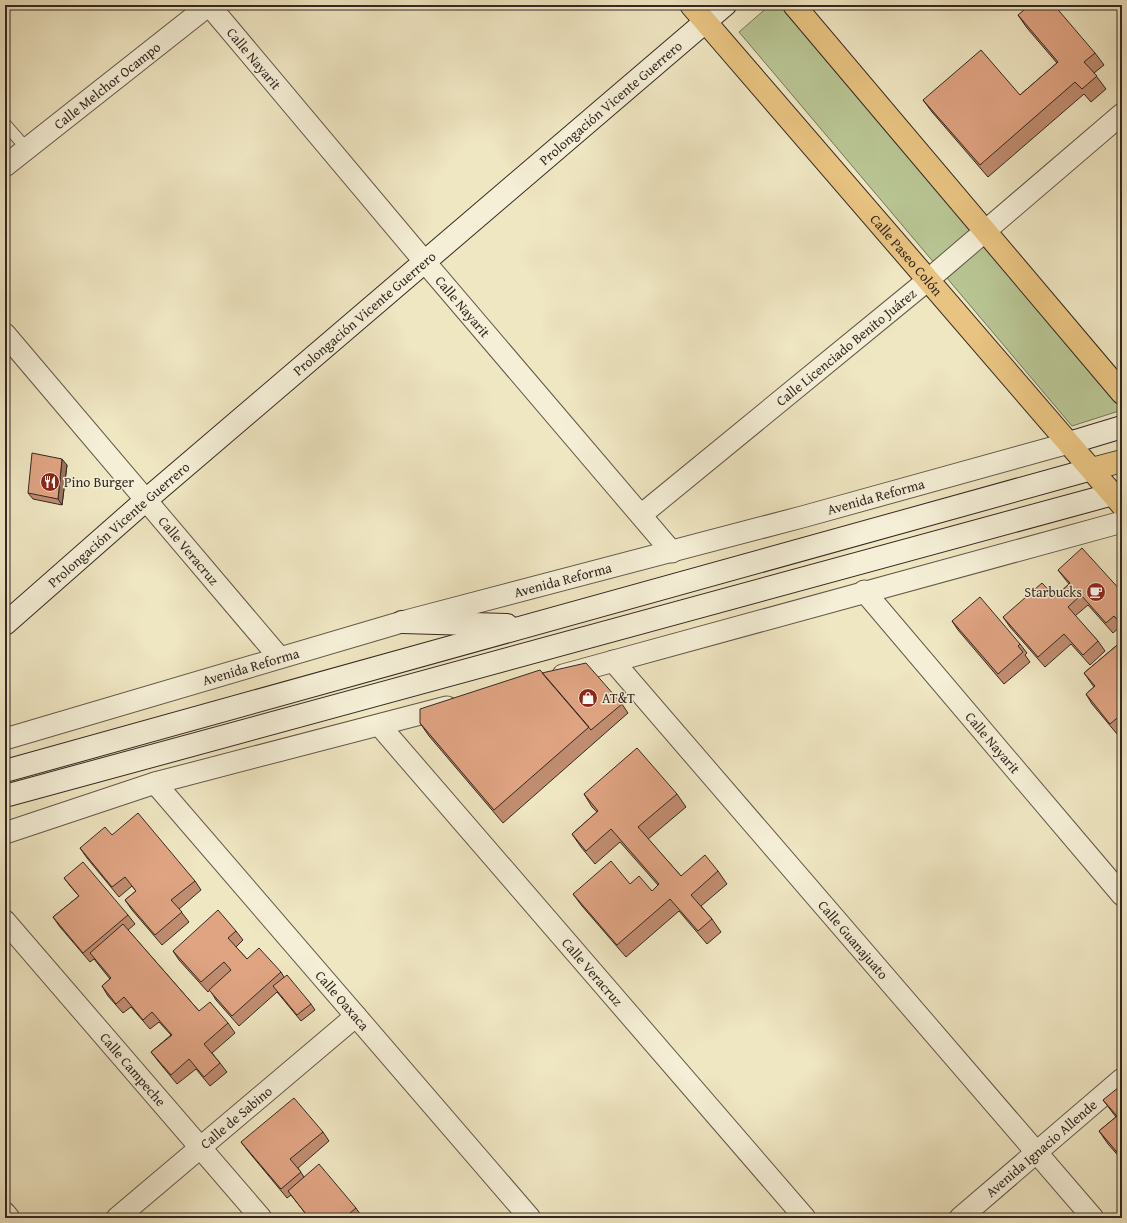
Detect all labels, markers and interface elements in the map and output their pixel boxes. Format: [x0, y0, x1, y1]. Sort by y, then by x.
street label: Calle Nayarit [222, 23, 286, 94]
street label: Prolongación Vicente Guerrero [535, 36, 686, 170]
street label: Calle Melchor Ocampo [49, 37, 165, 134]
street label: Calle Paseo Colón [866, 210, 947, 300]
street label: Prolongación Vicente Guerrero [288, 246, 440, 380]
street label: Calle Nayarit [431, 271, 495, 342]
street label: Calle Licenciado Benito Juárez [772, 284, 921, 411]
street label: Prolongación Vicente Guerrero [43, 457, 194, 592]
restaurant icon: Pino Burger [39, 471, 61, 493]
place label: Pino Burger [64, 472, 134, 492]
street label: Avenida Reforma [825, 473, 927, 520]
street label: Calle Veracruz [154, 512, 224, 589]
street label: Avenida Reforma [512, 557, 614, 602]
cafe icon: Starbucks [1085, 581, 1107, 603]
place label: Starbucks [1024, 582, 1082, 602]
street label: Avenida Reforma [200, 643, 302, 690]
shop icon: AT&T [577, 687, 599, 709]
place label: AT&T [602, 688, 635, 708]
street label: Calle Nayarit [961, 707, 1025, 778]
street label: Calle Guanajuato [813, 896, 893, 984]
street label: Calle Veracruz [557, 933, 628, 1011]
street label: Calle Oaxaca [311, 966, 374, 1035]
street label: Calle Campeche [95, 1028, 171, 1111]
street label: Calle de Sabino [196, 1081, 276, 1154]
street label: Avenida Ignacio Allende [981, 1095, 1102, 1202]

